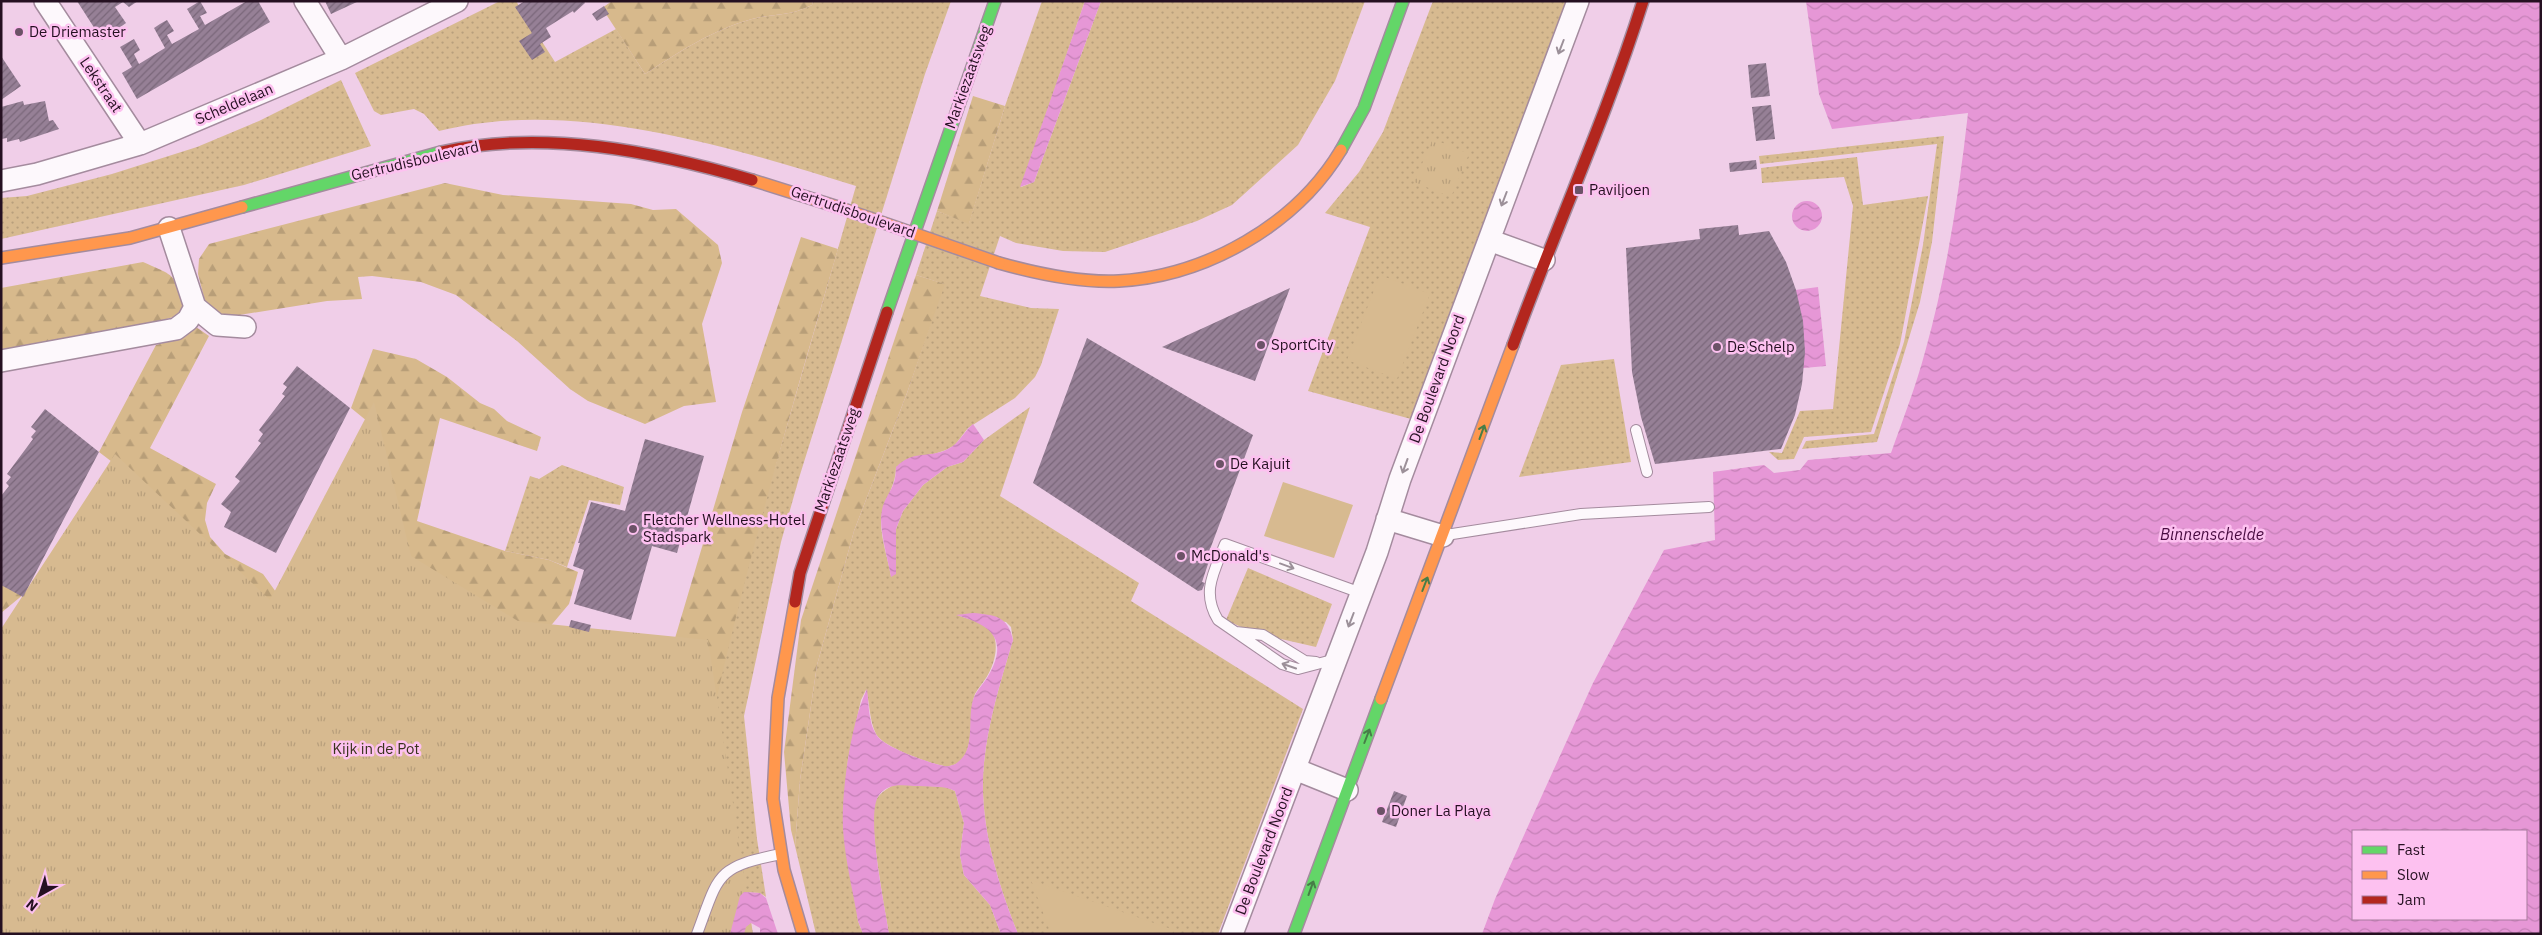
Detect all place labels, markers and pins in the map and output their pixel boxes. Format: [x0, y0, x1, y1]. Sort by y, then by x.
place label: De Driemaster [29, 22, 126, 41]
marker: De Driemaster [13, 26, 25, 38]
place label: Paviljoen [1589, 180, 1650, 199]
marker: Paviljoen [1573, 184, 1585, 196]
place label: SportCity [1271, 335, 1334, 354]
place label: De Schelp [1727, 337, 1795, 356]
marker: SportCity [1255, 339, 1267, 351]
marker: De Schelp [1711, 341, 1723, 353]
place label: De Kajuit [1230, 454, 1290, 473]
marker: De Kajuit [1214, 458, 1226, 470]
place label: Fletcher Wellness-Hotel Stadspark [643, 510, 805, 546]
marker: Fletcher Wellness-Hotel Stadspark [627, 523, 639, 535]
place label: McDonald's [1191, 546, 1269, 565]
marker: McDonald's [1175, 550, 1187, 562]
place label: Doner La Playa [1391, 801, 1491, 820]
marker: Doner La Playa [1375, 805, 1387, 817]

